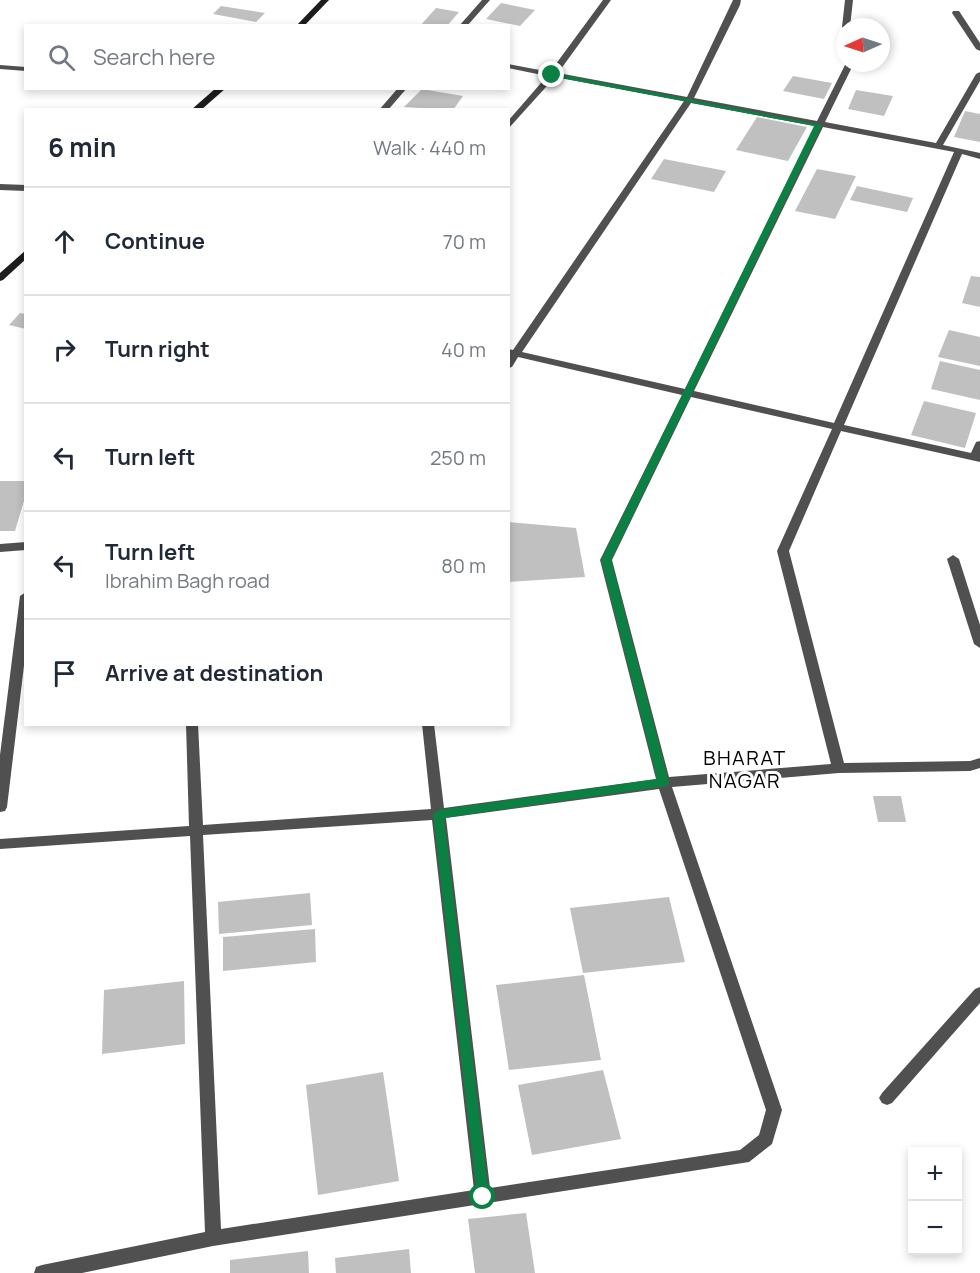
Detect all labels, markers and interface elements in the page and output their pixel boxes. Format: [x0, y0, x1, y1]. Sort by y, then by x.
north arrow [836, 18, 890, 72]
search box [24, 24, 510, 90]
icon: search [45, 41, 78, 74]
text: Search here [93, 42, 215, 72]
route end [538, 61, 564, 87]
text: 6 min [48, 129, 116, 165]
text: Walk · 440 m [373, 134, 486, 161]
icon: ahead [48, 225, 81, 258]
text: Continue [105, 226, 205, 256]
text: 70 m [443, 228, 486, 255]
icon: right [48, 333, 81, 366]
text: Turn right [105, 334, 210, 364]
text: 40 m [441, 336, 486, 363]
icon: left [48, 441, 81, 474]
text: Turn left [105, 442, 195, 472]
text: 250 m [430, 444, 486, 471]
text: Turn left [105, 537, 195, 567]
icon: left [48, 549, 81, 582]
text: 80 m [441, 552, 486, 579]
text: Ibrahim Bagh road [105, 567, 270, 594]
icon: arrive [48, 657, 81, 690]
text: Arrive at destination [105, 658, 323, 688]
district label: BHARAT NAGAR [703, 744, 787, 794]
map controls [908, 1147, 962, 1255]
button: + [908, 1147, 962, 1201]
route start [469, 1183, 495, 1209]
button: − [908, 1201, 962, 1255]

